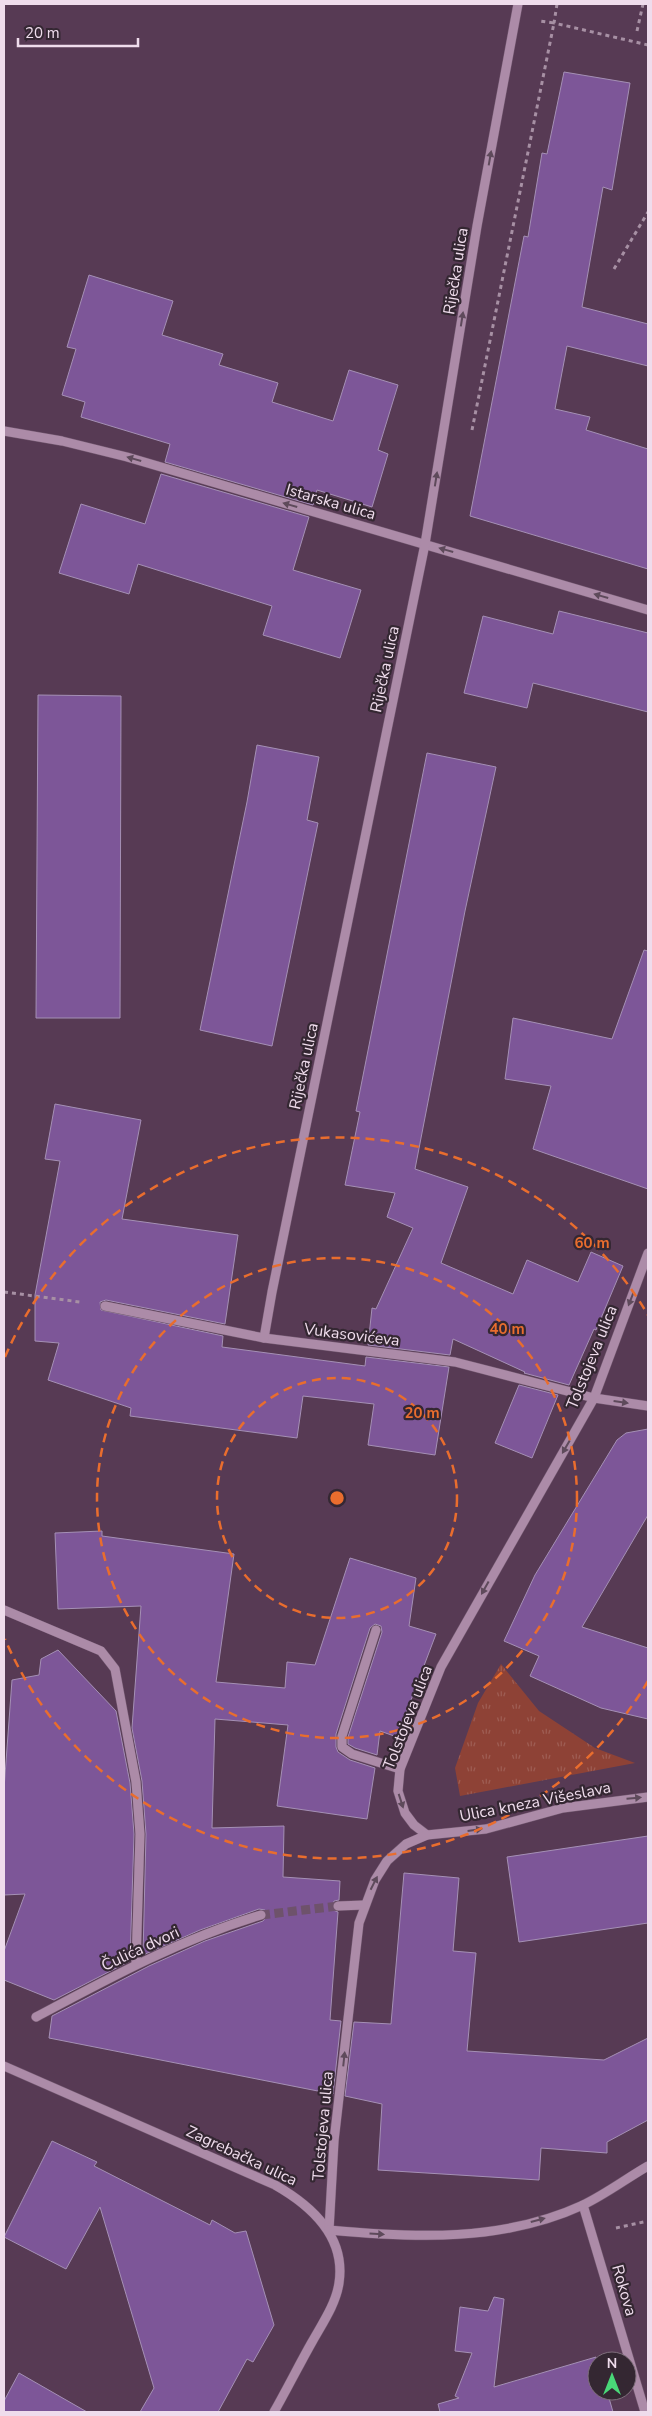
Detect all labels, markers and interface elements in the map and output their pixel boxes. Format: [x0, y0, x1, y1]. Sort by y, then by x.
scale bar [18, 15, 138, 47]
text: 20 m [25, 23, 60, 43]
one-way arrow [486, 150, 494, 166]
street label: Riječka ulica [438, 226, 474, 316]
one-way arrow [459, 310, 467, 326]
one-way arrow [126, 454, 141, 462]
one-way arrow [432, 471, 440, 487]
street label: Istarska ulica [283, 479, 378, 525]
one-way arrow [282, 500, 297, 508]
one-way arrow [438, 546, 453, 554]
one-way arrow [594, 592, 609, 600]
street label: Riječka ulica [365, 624, 405, 714]
street label: Riječka ulica [284, 1021, 324, 1111]
text: 60 m [574, 1233, 610, 1253]
one-way arrow [627, 1292, 635, 1307]
street label: Tolstojeva ulica [561, 1302, 623, 1413]
street label: Vukasovićeva [302, 1318, 401, 1352]
text: 40 m [489, 1319, 525, 1339]
one-way arrow [613, 1398, 629, 1406]
text: 20 m [404, 1403, 440, 1423]
one-way arrow [562, 1440, 570, 1455]
centre of rings [328, 1489, 346, 1507]
one-way arrow [481, 1582, 490, 1595]
street label: Tolstojeva ulica [378, 1662, 438, 1773]
street label: Ulica kneza Višeslava [458, 1777, 613, 1827]
one-way arrow [398, 1794, 406, 1809]
one-way arrow [627, 1794, 643, 1802]
one-way arrow [468, 1826, 484, 1834]
one-way arrow [370, 1876, 378, 1890]
street label: Čulića dvori [98, 1921, 183, 1977]
one-way arrow [340, 2051, 348, 2067]
street label: Tolstojeva ulica [307, 2070, 339, 2182]
street label: Zagrebačka ulica [182, 2121, 301, 2191]
one-way arrow [530, 2216, 546, 2224]
one-way arrow [369, 2230, 385, 2238]
street label: Rokova [606, 2262, 642, 2319]
north arrow [587, 2351, 637, 2401]
text: N [607, 2354, 617, 2373]

